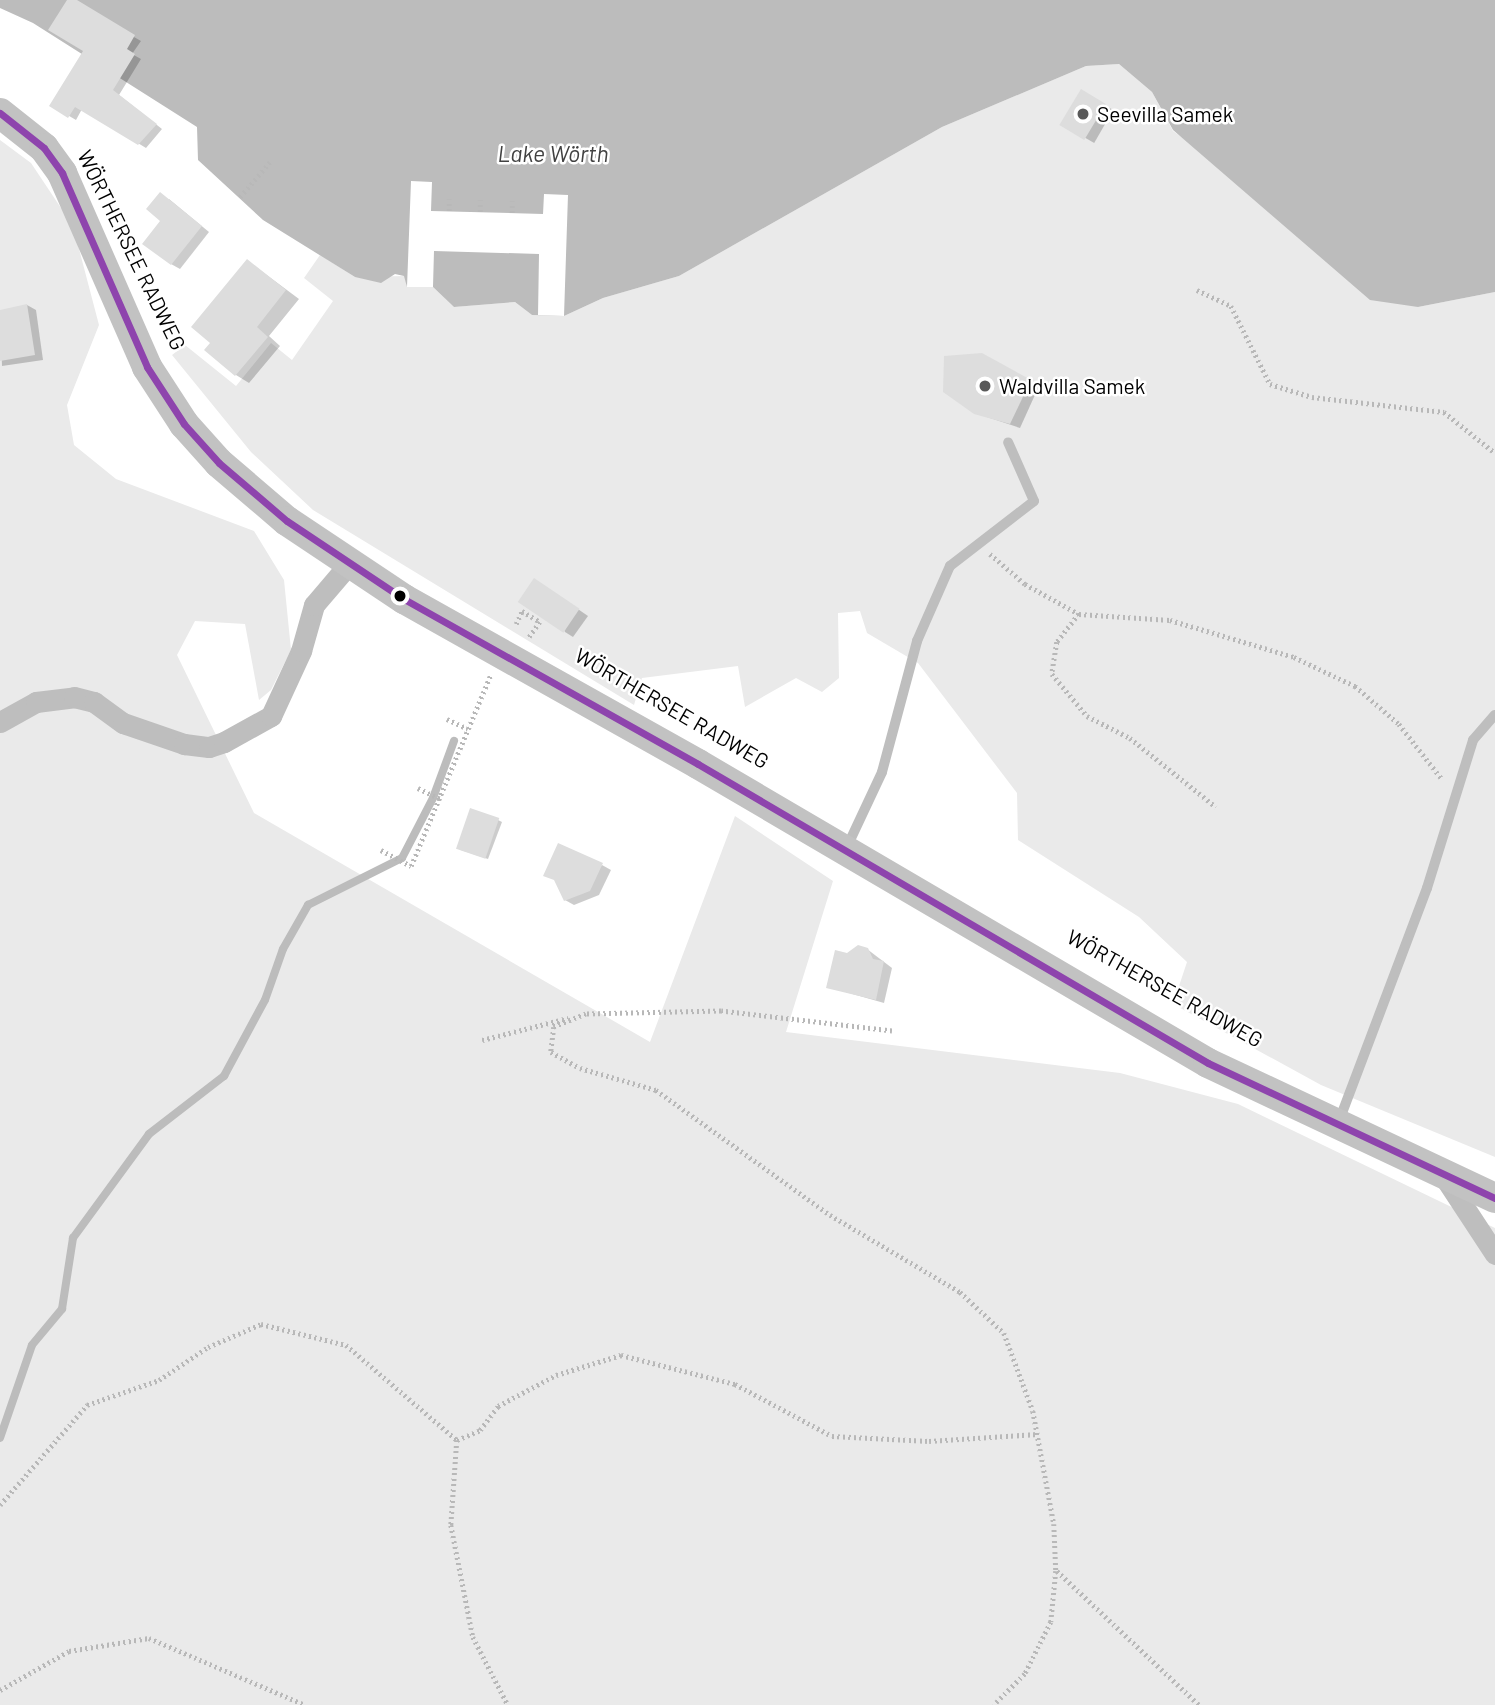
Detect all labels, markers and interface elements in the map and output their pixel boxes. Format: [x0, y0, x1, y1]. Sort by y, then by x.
place label: Seevilla Samek [1097, 101, 1233, 127]
marker: Seevilla Samek [1075, 106, 1091, 122]
water label: Lake Wörth [498, 139, 608, 167]
street label: WÖRTHERSEE RADWEG [73, 146, 191, 354]
place label: Waldvilla Samek [999, 373, 1145, 399]
marker: Waldvilla Samek [977, 378, 993, 394]
unlabelled marker [393, 589, 407, 603]
street label: WÖRTHERSEE RADWEG [571, 642, 773, 774]
street label: WÖRTHERSEE RADWEG [1063, 924, 1267, 1052]

